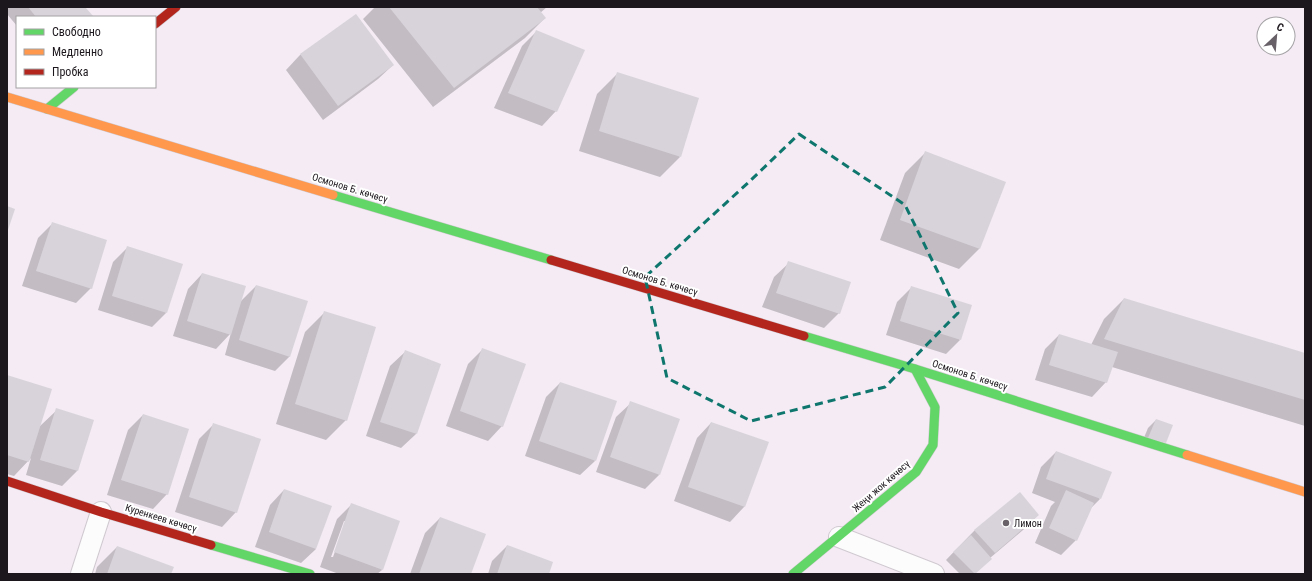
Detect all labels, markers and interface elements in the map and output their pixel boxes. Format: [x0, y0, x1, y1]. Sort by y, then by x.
legend [16, 16, 156, 88]
north arrow [1256, 16, 1296, 56]
text: С [1274, 20, 1286, 35]
text: Свободно [52, 25, 101, 39]
text: Медленно [52, 45, 103, 59]
text: Пробка [52, 65, 89, 79]
street label: Осмонов Б. көчөсү [311, 171, 390, 205]
street label: Осмонов Б. көчөсү [621, 264, 700, 298]
street label: Осмонов Б. көчөсү [931, 358, 1010, 393]
street label: Жеңи жок көчөсү [850, 458, 912, 514]
street label: Куренкеев көчөсү [124, 502, 199, 534]
marker: Лимон [1001, 518, 1011, 528]
place label: Лимон [1014, 518, 1042, 529]

